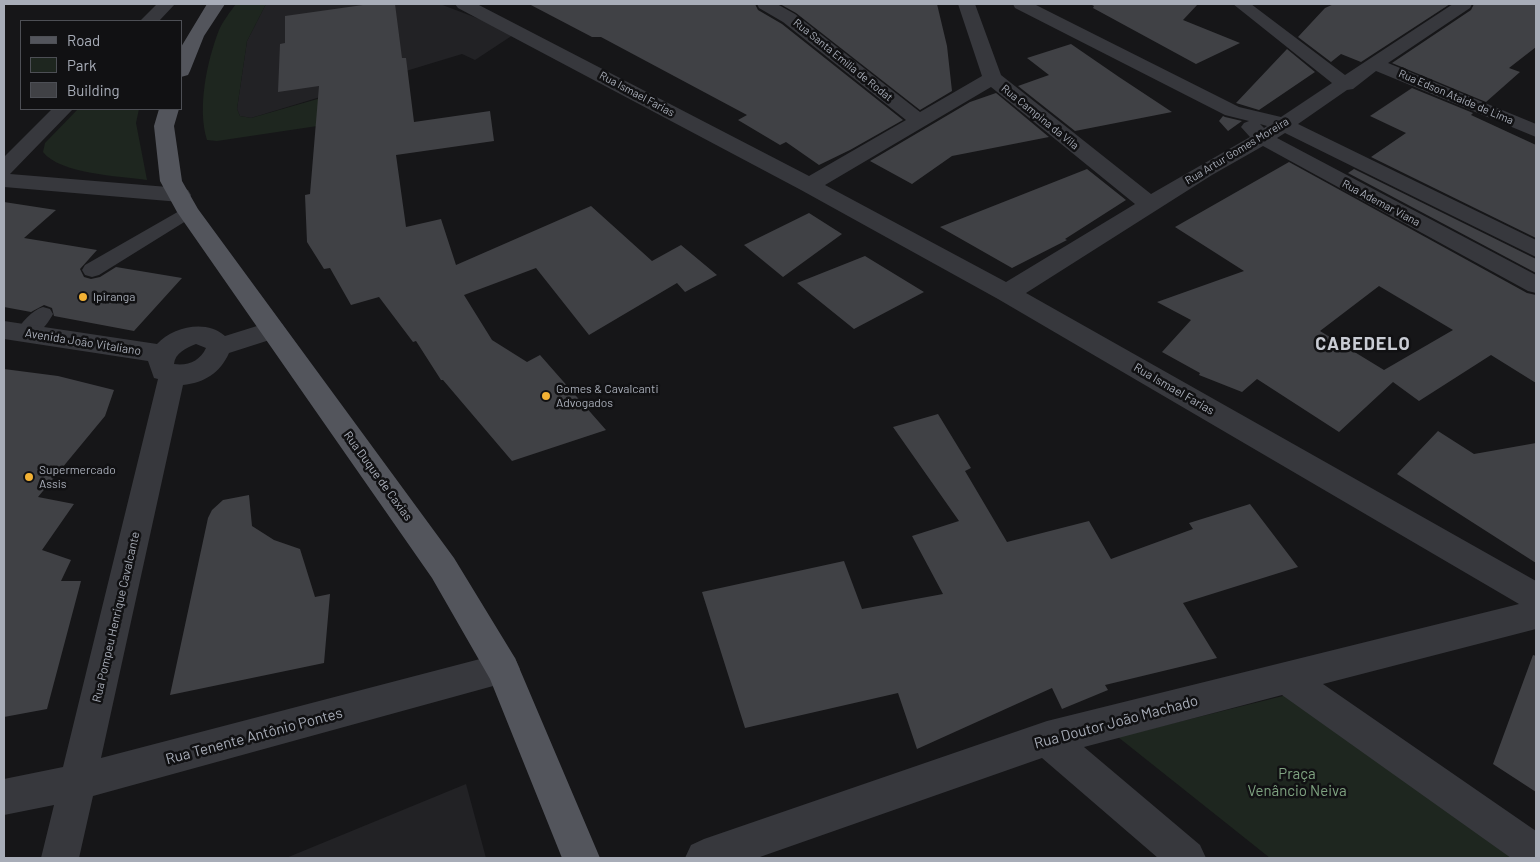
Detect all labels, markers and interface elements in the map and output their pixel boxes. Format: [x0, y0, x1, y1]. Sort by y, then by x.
street label: Rua Santa Emília de Rodat [791, 16, 895, 104]
legend [20, 20, 182, 110]
text: Road [67, 31, 100, 49]
text: Park [67, 56, 96, 74]
street label: Rua Edson Ataide de Lima [1397, 67, 1515, 127]
street label: Rua Ismael Farias [597, 69, 677, 119]
text: Building [67, 81, 120, 99]
street label: Rua Campina da Vila [999, 82, 1081, 152]
street label: Rua Artur Gomes Moreira [1183, 115, 1291, 187]
street label: Rua Ademar Viana [1340, 177, 1422, 229]
place label: Ipiranga [93, 290, 135, 304]
marker: Ipiranga [77, 291, 89, 303]
street label: Avenida João Vitaliano [24, 326, 142, 358]
district label: CABEDELO [1314, 333, 1412, 355]
street label: Rua Ismael Farias [1131, 360, 1217, 418]
place label: Gomes & Cavalcanti Advogados [556, 382, 658, 410]
marker: Gomes & Cavalcanti Advogados [540, 390, 552, 402]
street label: Rua Duque de Caxias [341, 428, 415, 524]
place label: Supermercado Assis [39, 463, 116, 491]
marker: Supermercado Assis [23, 471, 35, 483]
street label: Rua Pompeu Henrique Cavalcante [89, 530, 143, 704]
street label: Rua Doutor João Machado [1032, 691, 1200, 753]
street label: Rua Tenente Antônio Pontes [164, 704, 344, 768]
park label: Praça Venâncio Neiva [1247, 765, 1347, 800]

